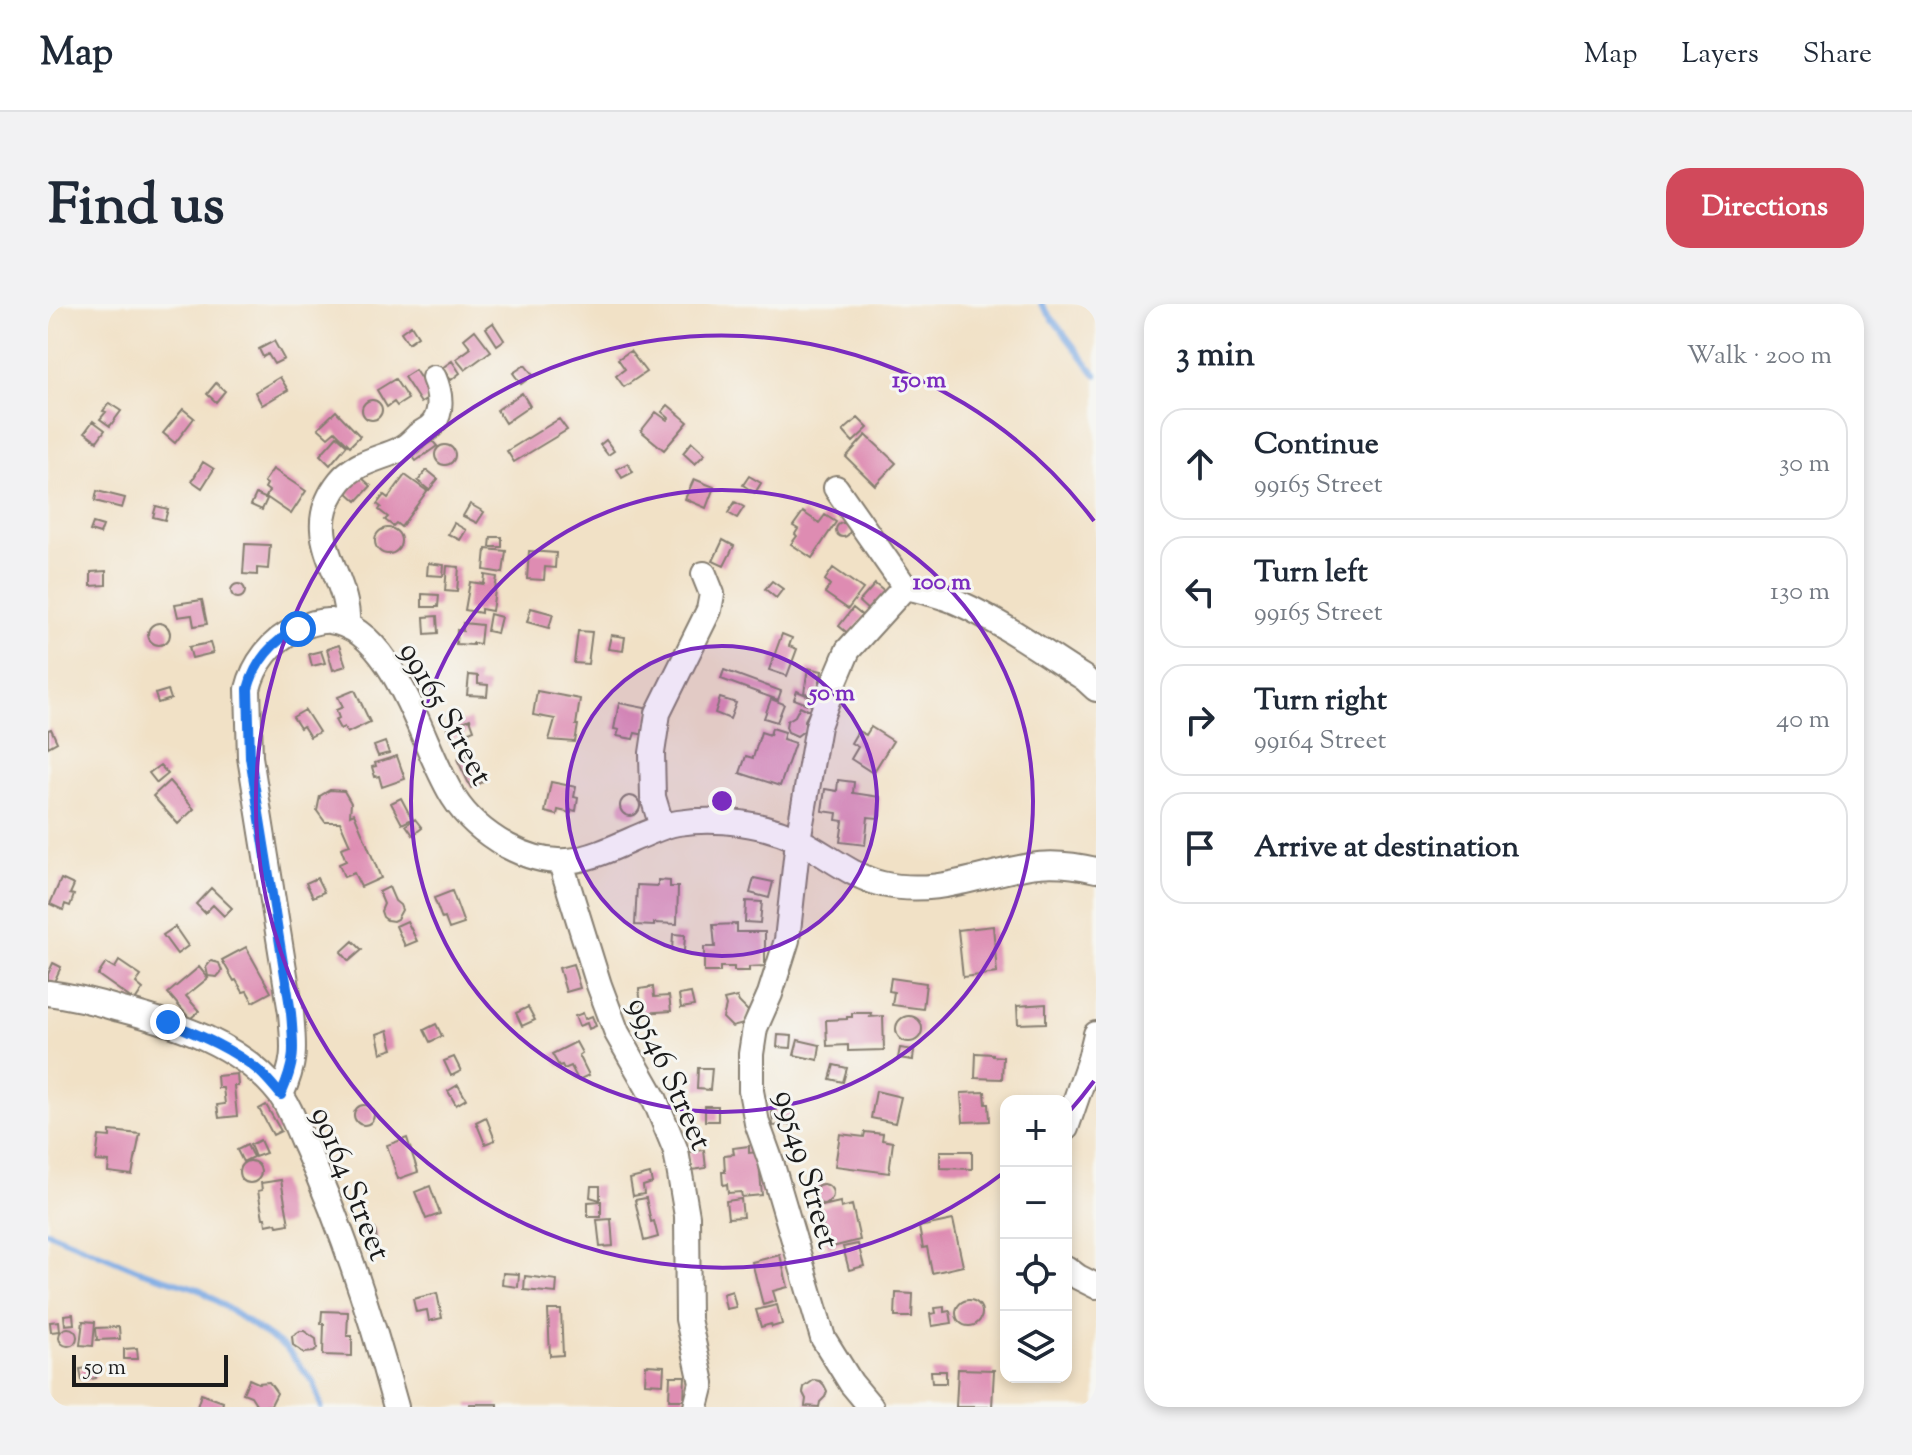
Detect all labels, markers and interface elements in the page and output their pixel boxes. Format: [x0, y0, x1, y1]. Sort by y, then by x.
text: Map [40, 28, 113, 82]
text: Map [1584, 35, 1637, 75]
text: Layers [1681, 35, 1759, 75]
text: Share [1803, 35, 1872, 75]
text: Find us [48, 168, 224, 249]
button: Directions [1666, 168, 1864, 248]
text: 3 min [1176, 332, 1255, 381]
text: Walk · 200 m [1687, 338, 1832, 375]
text: 150 m [892, 364, 946, 398]
text: Continue [1254, 424, 1379, 467]
icon: ahead [1178, 442, 1222, 486]
text: 30 m [1779, 446, 1830, 483]
text: 99165 Street [1254, 467, 1383, 504]
text: Turn left [1254, 552, 1368, 595]
text: 100 m [913, 566, 971, 600]
icon: left [1178, 570, 1222, 614]
text: 130 m [1770, 574, 1830, 611]
text: 99165 Street [1254, 595, 1383, 632]
route start [280, 611, 316, 647]
street label: 99165 Street [386, 634, 503, 795]
text: 50 m [807, 677, 855, 711]
text: Turn right [1254, 680, 1387, 723]
icon: right [1178, 698, 1222, 742]
text: 40 m [1776, 702, 1830, 739]
text: 99164 Street [1254, 723, 1386, 760]
centre of rings [708, 787, 736, 815]
icon: arrive [1178, 826, 1222, 870]
text: Arrive at destination [1254, 827, 1519, 870]
street label: 99546 Street [614, 990, 723, 1158]
route end [150, 1004, 186, 1040]
street label: 99549 Street [761, 1085, 850, 1255]
map controls [1000, 1095, 1072, 1383]
button: + [1000, 1095, 1072, 1167]
street label: 99164 Street [297, 1100, 401, 1268]
button: − [1000, 1167, 1072, 1239]
button: locate [1000, 1239, 1072, 1311]
button: layers [1000, 1311, 1072, 1383]
scale bar [72, 1351, 228, 1387]
text: 50 m [84, 1353, 126, 1385]

